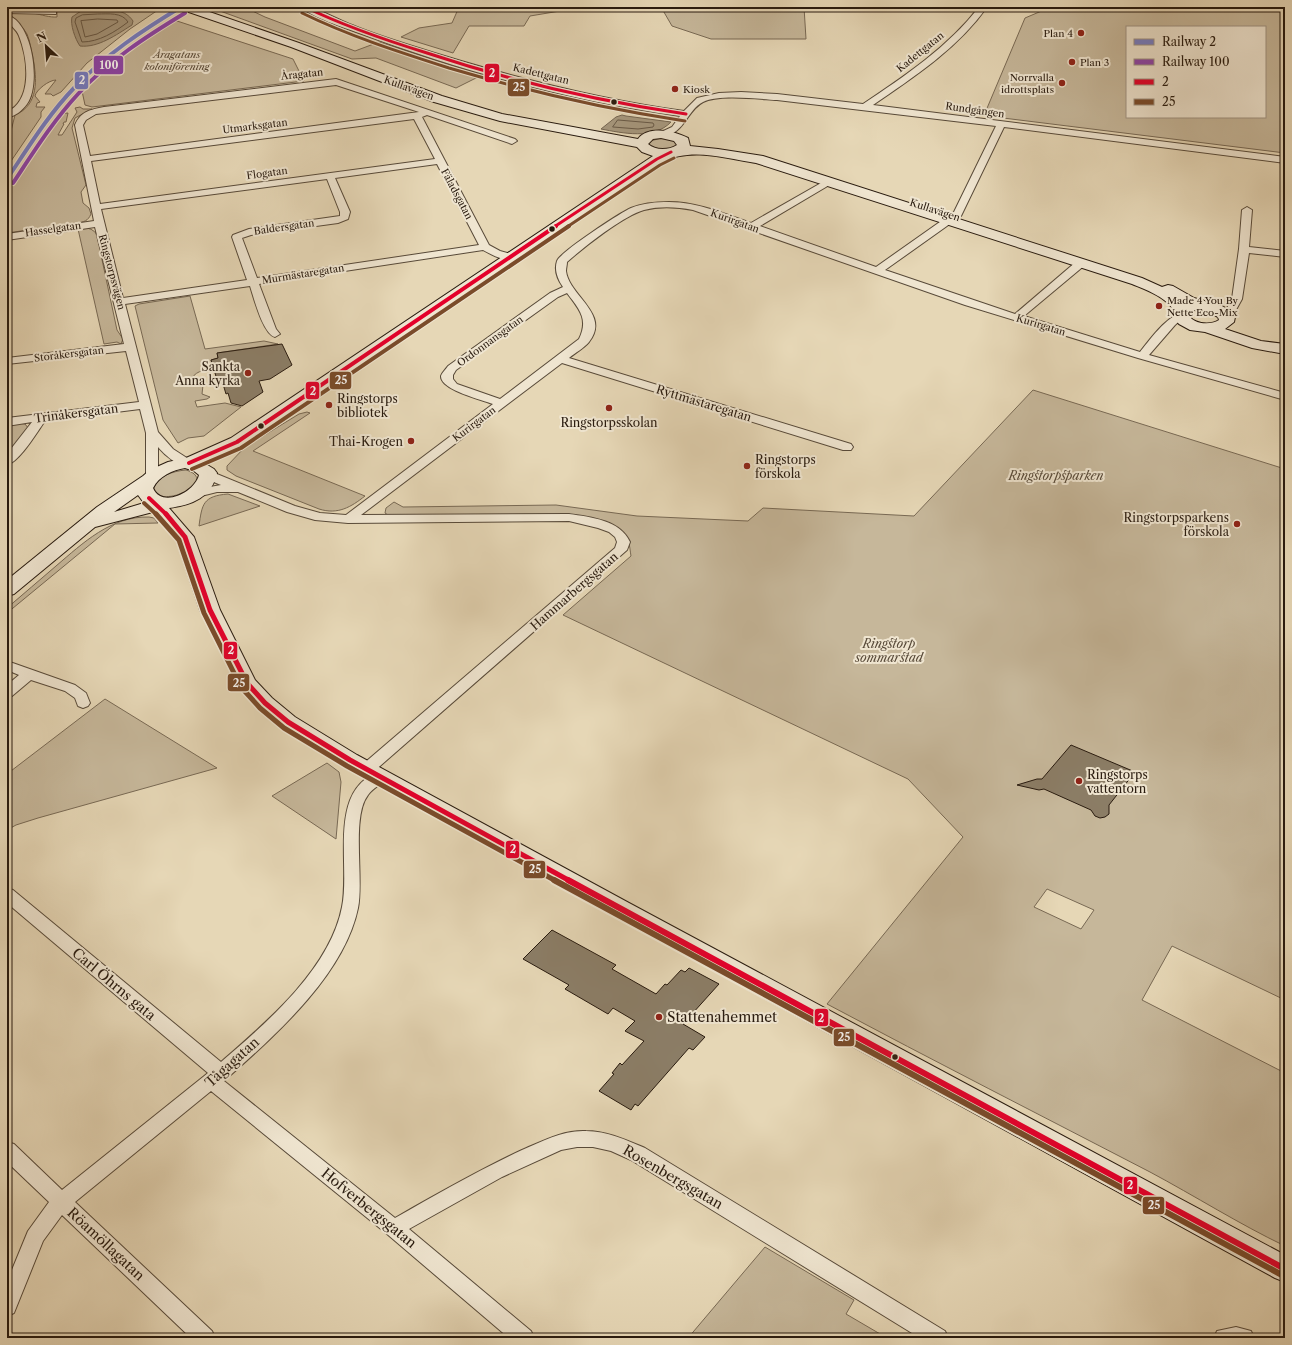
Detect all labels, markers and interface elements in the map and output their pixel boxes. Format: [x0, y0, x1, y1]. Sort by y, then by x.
north arrow [26, 26, 66, 66]
legend [1126, 26, 1266, 118]
place label: Plan 4 [1043, 27, 1073, 40]
text: N [34, 28, 49, 45]
street label: Kadettgatan [894, 28, 947, 75]
marker: Plan 4 [1076, 28, 1086, 38]
text: Railway 2 [1162, 34, 1216, 49]
park label: Åragatans koloniförening [143, 48, 211, 73]
text: Railway 100 [1162, 54, 1230, 69]
line badge: 100 [93, 55, 124, 75]
place label: Plan 3 [1080, 56, 1109, 69]
marker: Plan 3 [1067, 57, 1077, 67]
text: 100 [100, 58, 118, 72]
street label: Kadettgatan [512, 61, 571, 87]
line badge: 2 [484, 63, 500, 83]
street label: Åragatan [279, 65, 325, 83]
text: 2 [489, 66, 496, 80]
line badge: 2 [74, 71, 89, 90]
place label: Norrvalla idrottsplats [1001, 71, 1055, 96]
text: 2 [79, 73, 86, 87]
street label: Kullavägen [382, 73, 437, 103]
text: 2 [1162, 74, 1169, 89]
line badge: 25 [507, 78, 530, 97]
marker: Norrvalla idrottsplats [1057, 78, 1067, 88]
text: 25 [513, 80, 525, 94]
place label: Kiosk [683, 83, 711, 96]
marker: Kiosk [670, 84, 680, 94]
text: 25 [1162, 94, 1175, 109]
unlabelled marker [609, 97, 619, 107]
street label: Rundgången [945, 99, 1006, 121]
street label: Utmarksgatan [222, 115, 289, 136]
street label: Flogatan [246, 164, 289, 182]
street label: Fäladsgatan [438, 166, 476, 222]
street label: Kullavägen [908, 196, 963, 225]
street label: Kurirgatan [709, 206, 762, 236]
street label: Baldersgatan [253, 216, 316, 238]
street label: Hasselgatan [24, 219, 83, 239]
unlabelled marker [547, 224, 557, 234]
street label: Ringstorpsvägen [96, 233, 129, 312]
street label: Murmästaregatan [261, 261, 346, 287]
place label: Made 4 You By Nette Eco-Mix [1167, 294, 1239, 319]
marker: Made 4 You By Nette Eco-Mix [1154, 301, 1164, 311]
street label: Kurirgatan [1015, 311, 1068, 339]
street label: Ordonnansgatan [454, 312, 526, 369]
street label: Storåkersgatan [33, 343, 105, 365]
place label: Sankta Anna kyrka [174, 359, 241, 388]
marker: Sankta Anna kyrka [243, 368, 253, 378]
line badge: 25 [329, 371, 352, 390]
text: 25 [335, 373, 347, 387]
line badge: 2 [305, 381, 320, 400]
street label: Ryttmästaregatan [654, 381, 754, 425]
text: 2 [310, 384, 317, 398]
place label: Ringstorps bibliotek [337, 391, 398, 420]
street label: Trinåkersgatan [33, 400, 120, 426]
marker: Ringstorps bibliotek [324, 400, 334, 410]
street label: Kurirgatan [450, 403, 499, 445]
marker: Ringstorpsskolan [604, 403, 614, 413]
place label: Ringstorpsskolan [560, 415, 658, 430]
unlabelled marker [256, 421, 266, 431]
place label: Thai-Krogen [329, 434, 403, 449]
marker: Thai-Krogen [406, 436, 416, 446]
place label: Ringstorps förskola [755, 452, 816, 481]
marker: Ringstorps förskola [742, 461, 752, 471]
park label: Ringstorpsparken [1008, 468, 1103, 483]
place label: Ringstorpsparkens förskola [1124, 510, 1230, 539]
marker: Ringstorpsparkens förskola [1232, 519, 1242, 529]
street label: Hammarbergsgatan [527, 548, 621, 633]
park label: Ringstorp sommarstad [854, 636, 925, 665]
line badge: 2 [223, 641, 238, 660]
text: 2 [228, 643, 235, 657]
line badge: 25 [227, 673, 250, 692]
text: 25 [233, 676, 245, 690]
place label: Ringstorps vattentorn [1086, 767, 1148, 796]
marker: Ringstorps vattentorn [1074, 776, 1084, 786]
line badge: 2 [505, 840, 520, 859]
text: 2 [510, 842, 517, 856]
line badge: 25 [523, 860, 546, 879]
text: 25 [529, 862, 541, 876]
street label: Carl Öhrns gata [68, 944, 160, 1025]
place label: Stattenahemmet [667, 1008, 777, 1026]
line badge: 2 [814, 1008, 829, 1027]
text: 2 [818, 1011, 825, 1025]
marker: Stattenahemmet [654, 1012, 664, 1022]
line badge: 25 [833, 1028, 855, 1047]
text: 25 [838, 1030, 850, 1044]
street label: Tågagatan [201, 1033, 263, 1091]
unlabelled marker [890, 1052, 900, 1062]
street label: Rosenbergsgatan [620, 1141, 727, 1213]
street label: Hofverbergsgatan [318, 1164, 421, 1252]
line badge: 2 [1123, 1176, 1138, 1195]
text: 2 [1127, 1178, 1134, 1192]
line badge: 25 [1142, 1196, 1165, 1215]
text: 25 [1148, 1198, 1160, 1212]
street label: Röamöllagatan [64, 1204, 149, 1285]

